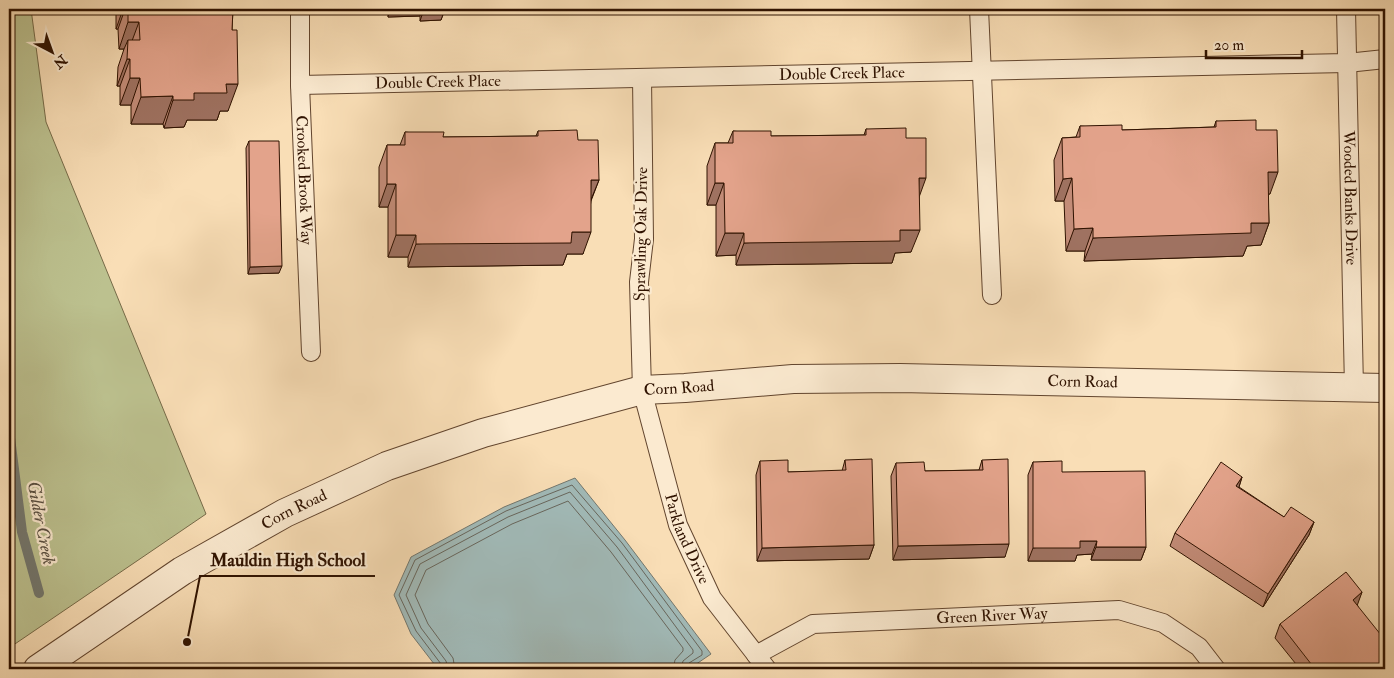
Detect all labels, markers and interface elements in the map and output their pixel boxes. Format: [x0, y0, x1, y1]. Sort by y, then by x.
north arrow [28, 28, 78, 78]
scale bar [1206, 28, 1303, 60]
text: 20 m [1214, 36, 1244, 55]
text: N [50, 50, 71, 72]
street label: Double Creek Place [779, 62, 905, 85]
street label: Double Creek Place [375, 71, 501, 93]
street label: Crooked Brook Way [291, 115, 317, 246]
street label: Wooded Banks Drive [1339, 130, 1361, 266]
street label: Sprawling Oak Drive [630, 166, 653, 301]
street label: Corn Road [1047, 371, 1118, 392]
street label: Corn Road [643, 376, 715, 400]
water label: Gilder Creek [22, 479, 60, 567]
street label: Corn Road [258, 485, 330, 534]
street label: Parkland Drive [660, 491, 714, 587]
callout: Mauldin High School [200, 543, 375, 576]
text: Mauldin High School [209, 549, 366, 572]
street label: Green River Way [936, 603, 1049, 628]

